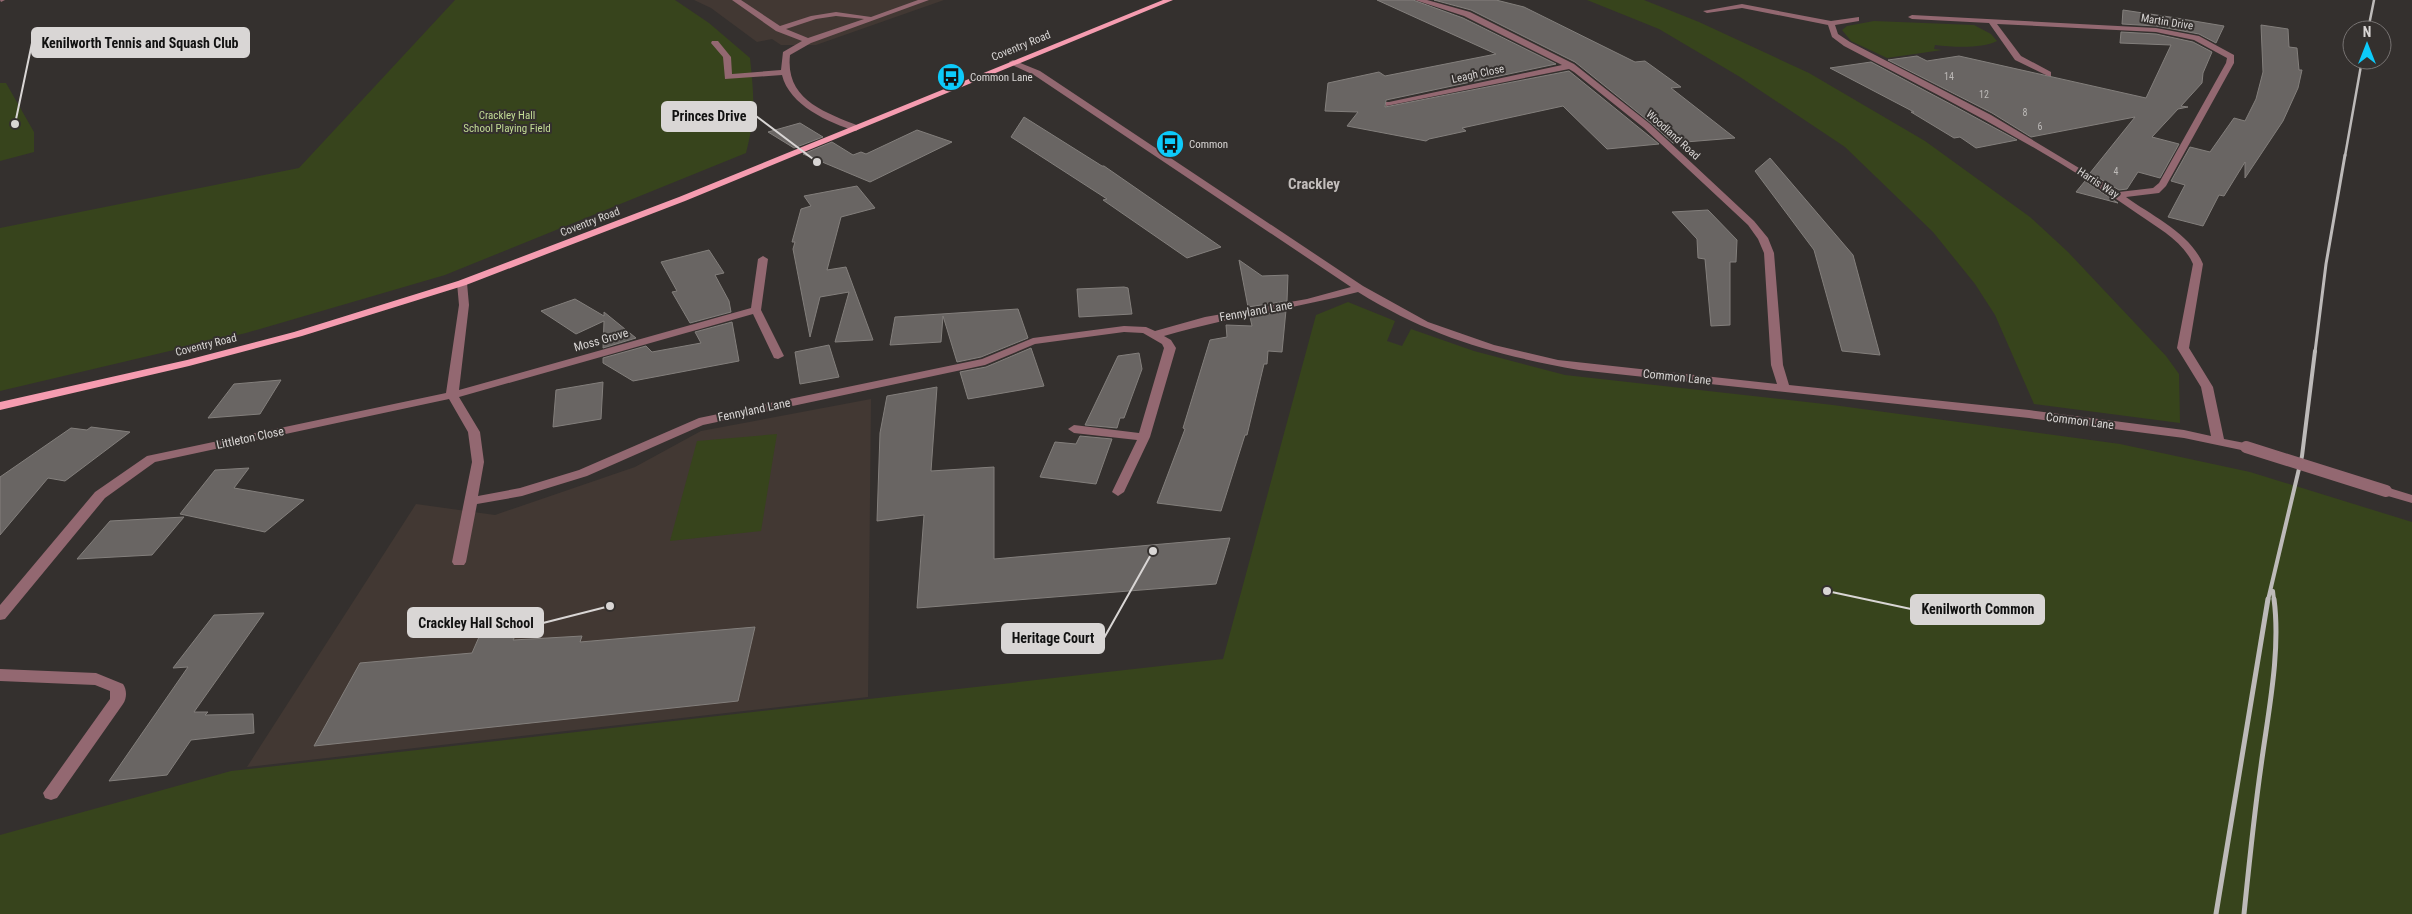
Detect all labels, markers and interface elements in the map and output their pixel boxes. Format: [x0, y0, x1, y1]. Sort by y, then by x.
street label: Martin Drive [2140, 11, 2194, 33]
north arrow [2342, 20, 2392, 70]
text: N [2363, 24, 2371, 40]
callout: Kenilworth Tennis and Squash Club [32, 28, 249, 57]
street label: Coventry Road [989, 28, 1053, 64]
text: Kenilworth Tennis and Squash Club [41, 35, 239, 51]
bus stop icon: Common Lane [936, 62, 966, 92]
street label: Leagh Close [1451, 62, 1505, 86]
place label: Common Lane [970, 71, 1033, 84]
house number: 14 [1944, 71, 1954, 82]
house number: 12 [1979, 89, 1989, 100]
callout: Princes Drive [662, 102, 756, 131]
street label: Woodland Road [1643, 107, 1703, 163]
house number: 8 [2023, 107, 2028, 118]
text: Princes Drive [672, 108, 747, 124]
park label: Crackley Hall School Playing Field [463, 109, 551, 135]
house number: 6 [2038, 121, 2043, 132]
bus stop icon: Common [1155, 129, 1185, 159]
place label: Common [1189, 138, 1228, 151]
street label: Harris Way [2075, 165, 2122, 201]
house number: 4 [2114, 166, 2119, 177]
district label: Crackley [1288, 175, 1340, 193]
street label: Coventry Road [558, 205, 622, 239]
street label: Fennyland Lane [1218, 298, 1294, 324]
street label: Moss Grove [572, 325, 630, 354]
street label: Coventry Road [174, 331, 238, 359]
street label: Common Lane [1642, 366, 1712, 388]
street label: Fennyland Lane [716, 395, 792, 425]
street label: Common Lane [2045, 410, 2115, 432]
street label: Littleton Close [215, 424, 285, 452]
callout: Kenilworth Common [1911, 595, 2044, 624]
text: Kenilworth Common [1922, 601, 2035, 617]
callout: Crackley Hall School [408, 608, 543, 637]
text: Crackley Hall School [418, 615, 534, 631]
callout: Heritage Court [1002, 624, 1104, 653]
text: Heritage Court [1012, 630, 1094, 646]

